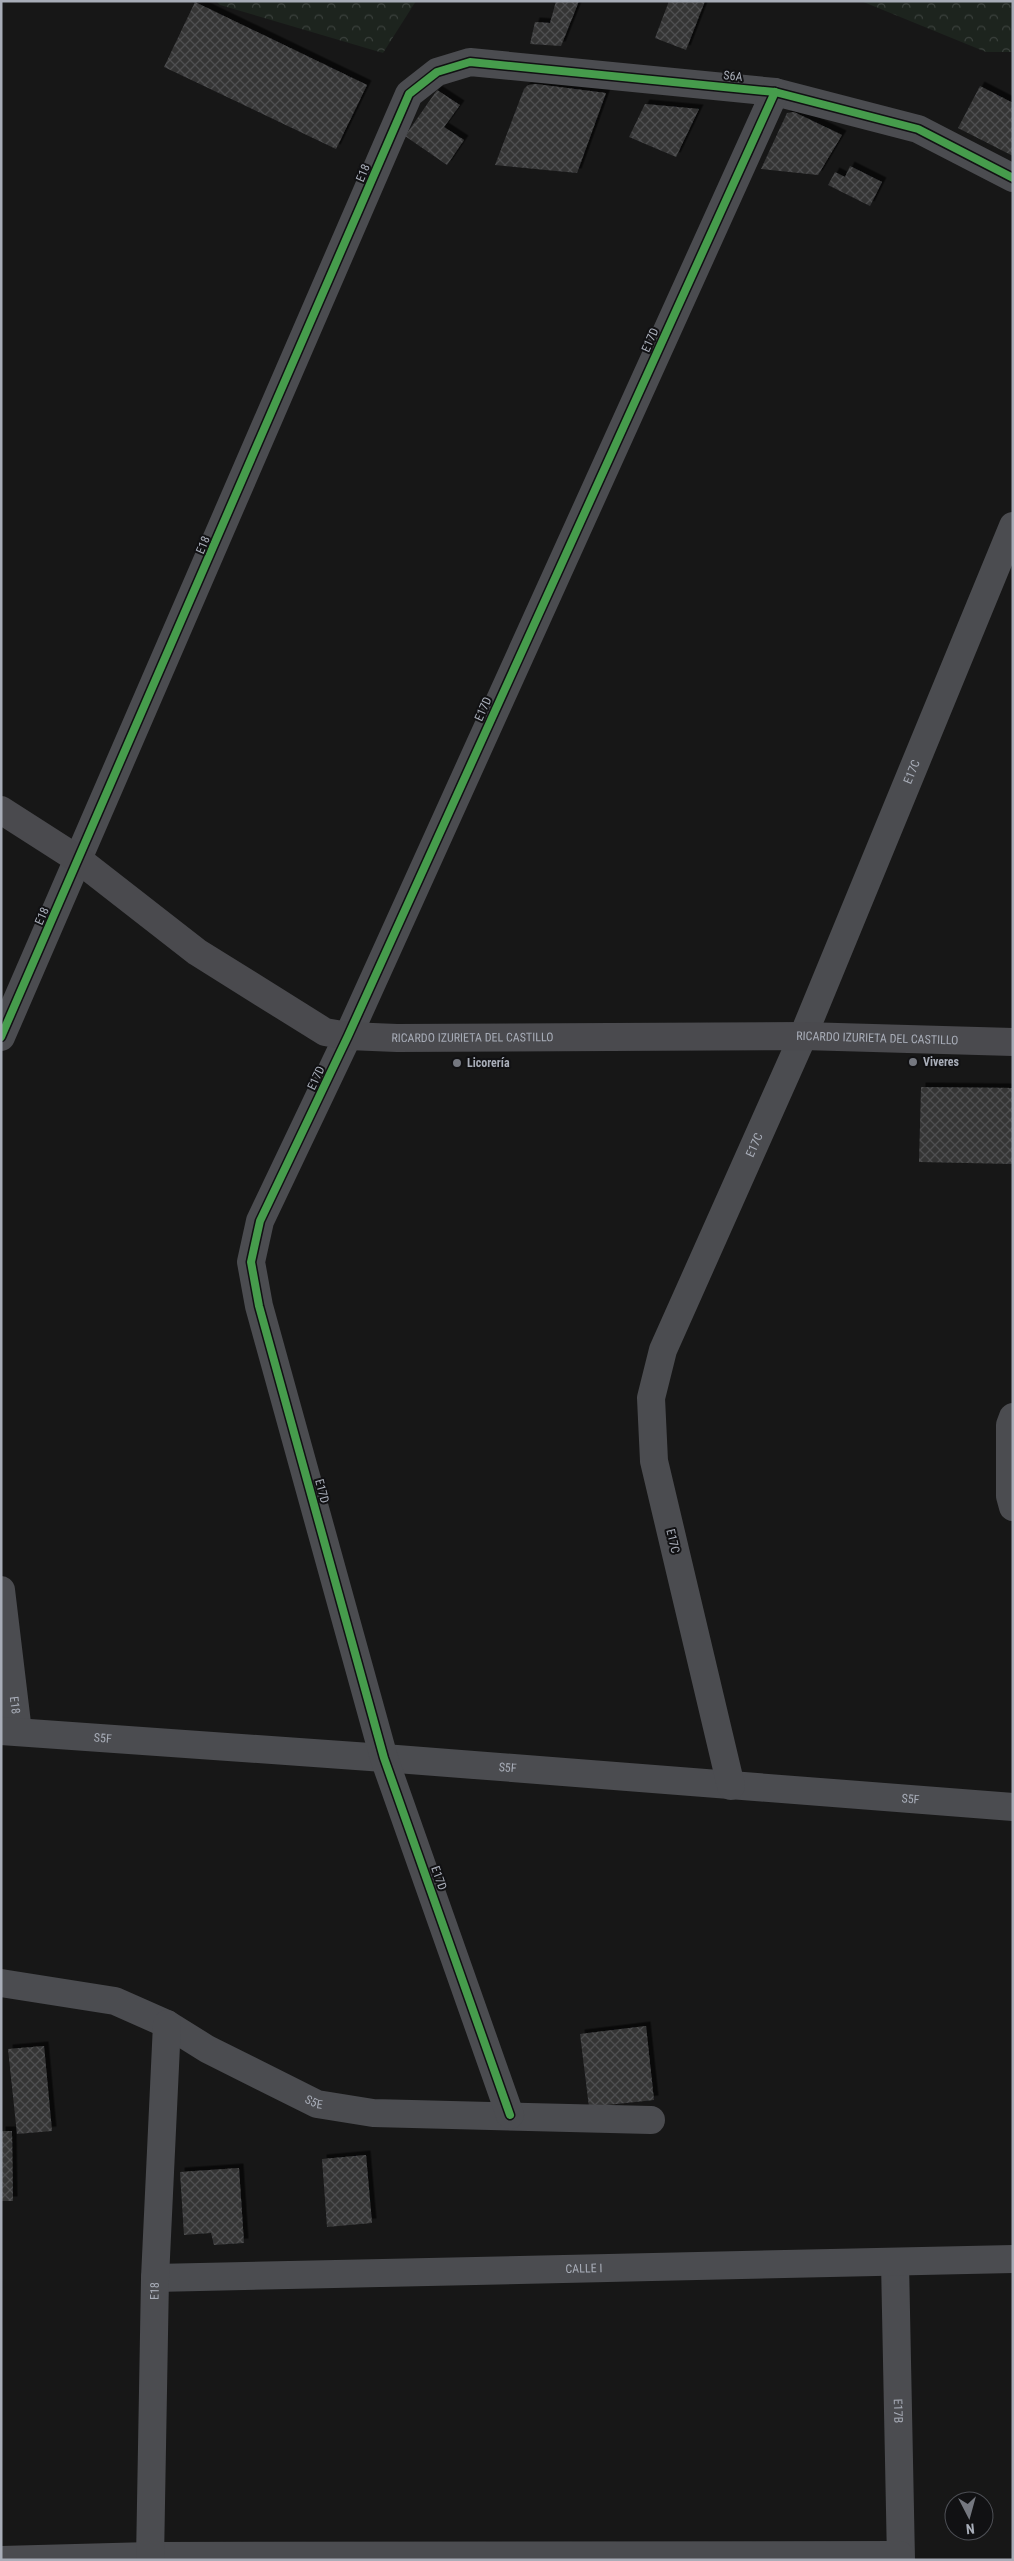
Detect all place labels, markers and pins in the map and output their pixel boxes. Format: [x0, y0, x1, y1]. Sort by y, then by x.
place label: Viveres [923, 1055, 960, 1069]
place label: Licorería [467, 1056, 510, 1070]
marker: Viveres [907, 1056, 919, 1068]
marker: Licorería [451, 1057, 463, 1069]

